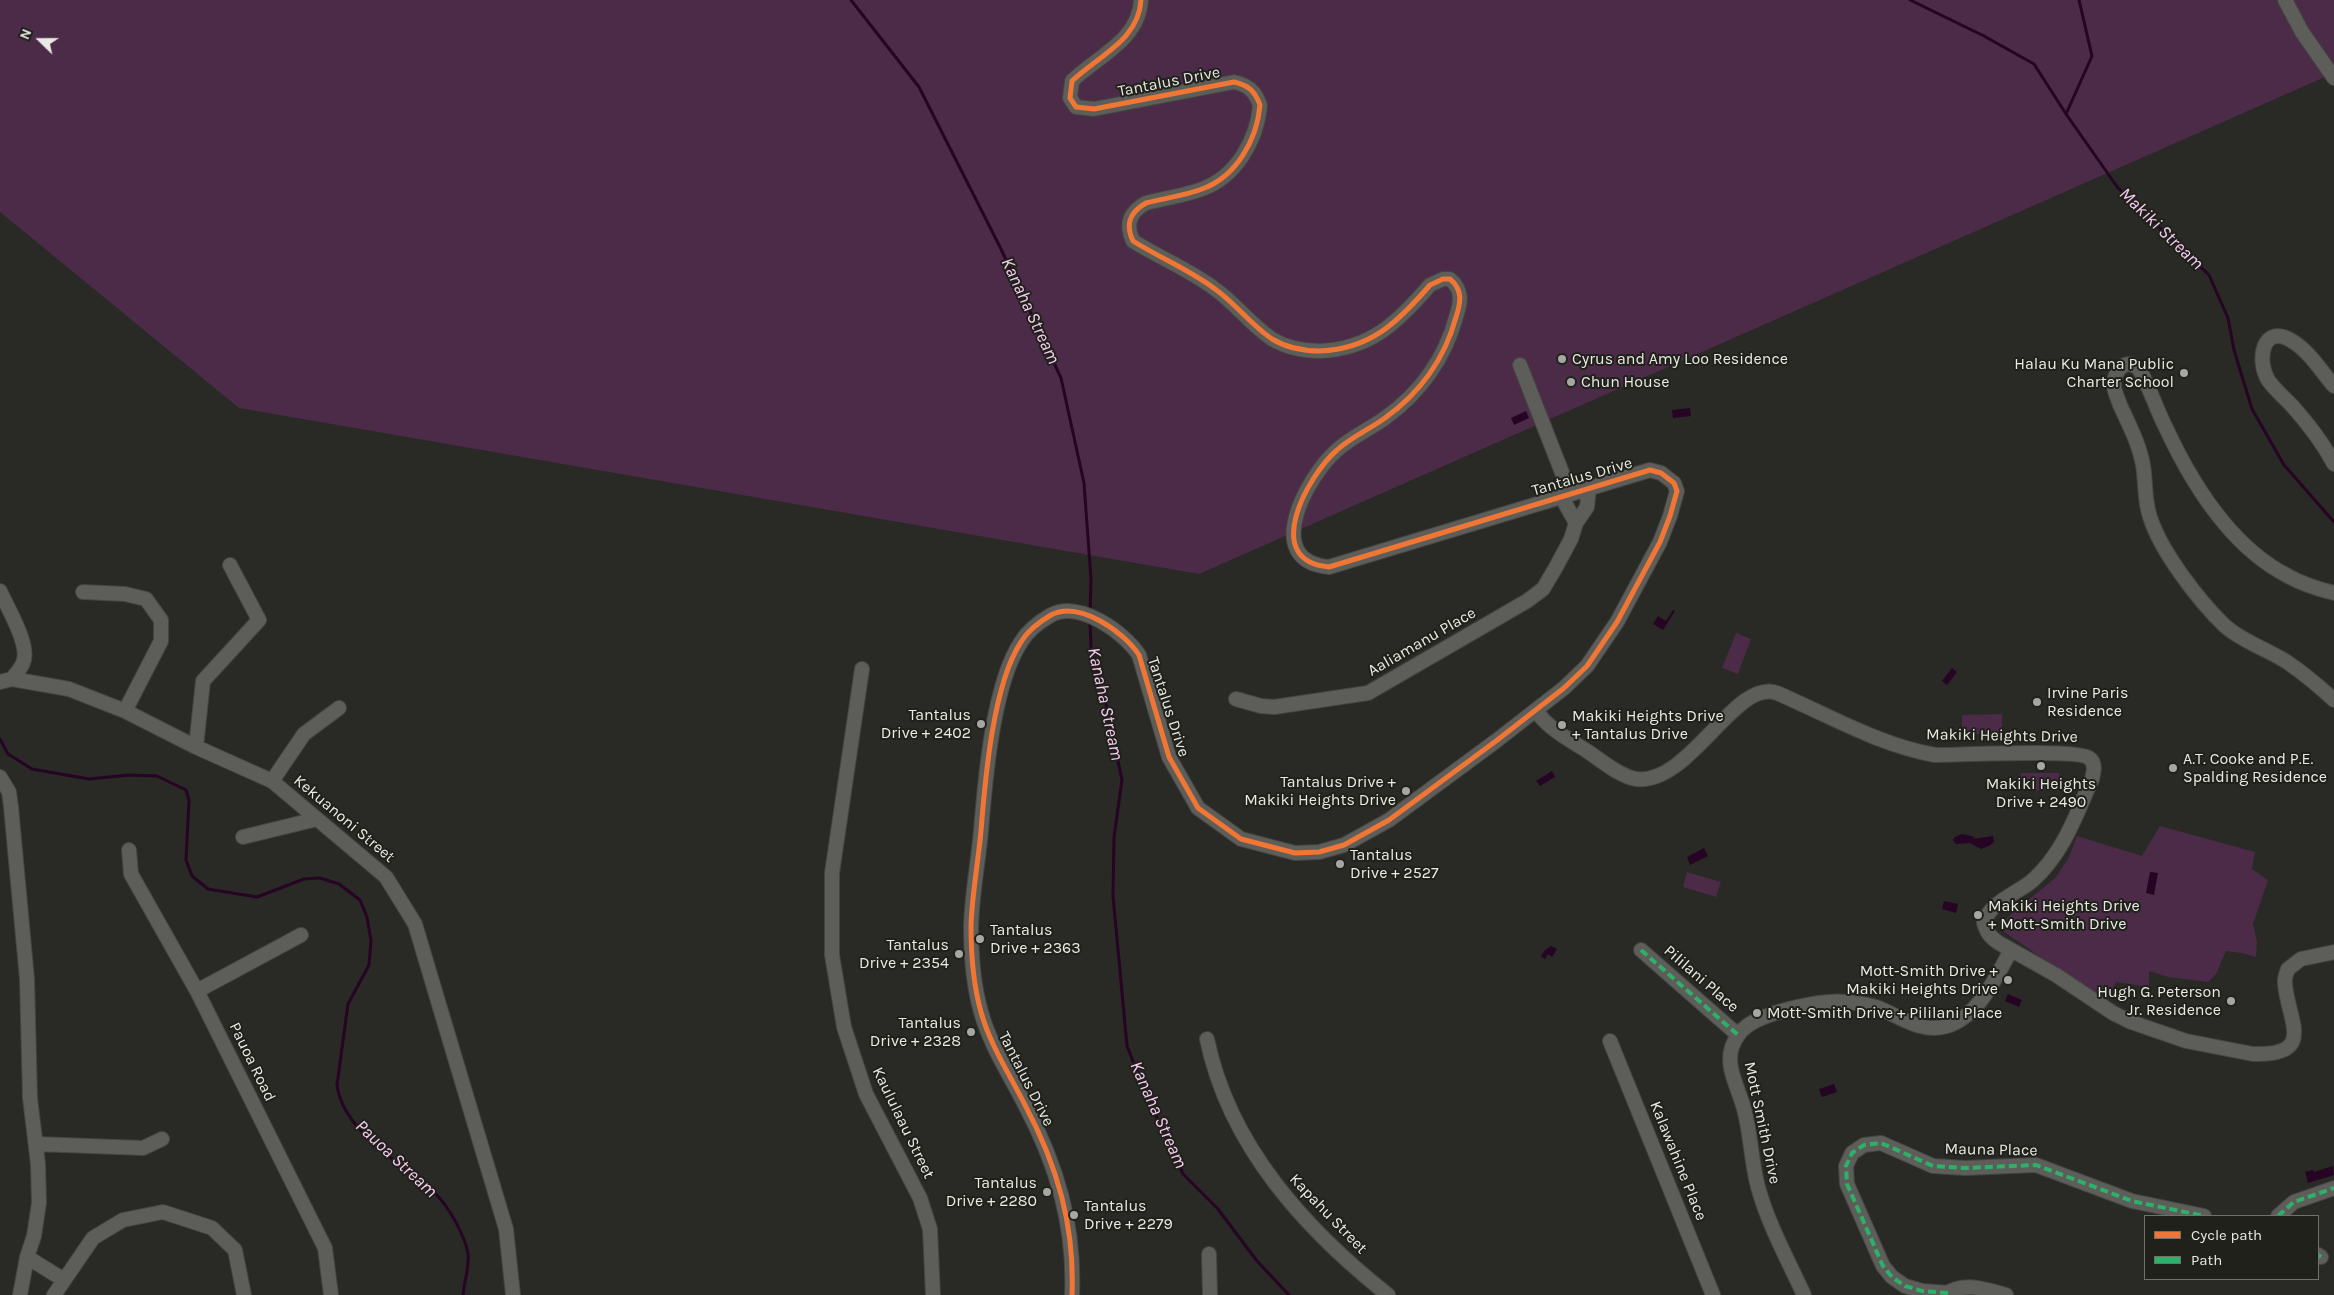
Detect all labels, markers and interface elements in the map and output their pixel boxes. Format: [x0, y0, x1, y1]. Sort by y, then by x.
north arrow [15, 15, 65, 65]
text: N [16, 26, 35, 42]
street label: Tantalus Drive [1116, 63, 1222, 101]
water label: Makiki Stream [2114, 183, 2208, 275]
water label: Kanaha Stream [996, 254, 1064, 368]
place label: Cyrus and Amy Loo Residence [1572, 349, 1788, 369]
marker: Cyrus and Amy Loo Residence [1556, 353, 1568, 365]
place label: Halau Ku Mana Public Charter School [2014, 354, 2174, 392]
marker: Halau Ku Mana Public Charter School [2178, 367, 2190, 379]
place label: Chun House [1581, 372, 1669, 392]
marker: Chun House [1565, 376, 1577, 388]
street label: Tantalus Drive [1530, 453, 1634, 501]
street label: Aaliamanu Place [1365, 603, 1479, 681]
water label: Kanaha Stream [1082, 645, 1128, 763]
street label: Tantalus Drive [1143, 655, 1193, 759]
place label: Irvine Paris Residence [2047, 683, 2128, 721]
marker: Irvine Paris Residence [2031, 696, 2043, 708]
place label: Tantalus Drive + 2402 [881, 705, 971, 743]
place label: Makiki Heights Drive + Tantalus Drive [1572, 706, 1724, 744]
marker: Tantalus Drive + 2402 [975, 718, 987, 730]
marker: Makiki Heights Drive + Tantalus Drive [1556, 719, 1568, 731]
street label: Makiki Heights Drive [1926, 725, 2078, 747]
place label: A.T. Cooke and P.E. Spalding Residence [2183, 749, 2327, 787]
marker: Makiki Heights Drive + 2490 [2035, 760, 2047, 772]
marker: A.T. Cooke and P.E. Spalding Residence [2167, 762, 2179, 774]
street label: Kekuanoni Street [290, 771, 398, 867]
place label: Tantalus Drive + Makiki Heights Drive [1244, 772, 1396, 810]
place label: Makiki Heights Drive + 2490 [1986, 774, 2096, 812]
marker: Tantalus Drive + Makiki Heights Drive [1400, 785, 1412, 797]
place label: Tantalus Drive + 2527 [1350, 845, 1438, 883]
marker: Tantalus Drive + 2527 [1334, 858, 1346, 870]
place label: Makiki Heights Drive + Mott-Smith Drive [1988, 896, 2140, 934]
marker: Makiki Heights Drive + Mott-Smith Drive [1972, 909, 1984, 921]
place label: Tantalus Drive + 2363 [990, 920, 1081, 958]
marker: Tantalus Drive + 2363 [974, 933, 986, 945]
place label: Tantalus Drive + 2354 [859, 935, 949, 973]
street label: Pililani Place [1660, 941, 1742, 1017]
marker: Tantalus Drive + 2354 [953, 948, 965, 960]
place label: Mott-Smith Drive + Makiki Heights Drive [1846, 961, 1998, 999]
marker: Mott-Smith Drive + Makiki Heights Drive [2002, 974, 2014, 986]
place label: Hugh G. Peterson Jr. Residence [2097, 982, 2221, 1020]
marker: Hugh G. Peterson Jr. Residence [2225, 995, 2237, 1007]
place label: Mott-Smith Drive + Pililani Place [1767, 1003, 2002, 1023]
marker: Mott-Smith Drive + Pililani Place [1751, 1007, 1763, 1019]
place label: Tantalus Drive + 2328 [870, 1013, 961, 1051]
street label: Pauoa Road [225, 1019, 279, 1105]
marker: Tantalus Drive + 2328 [965, 1026, 977, 1038]
street label: Tantalus Drive [994, 1028, 1058, 1130]
water label: Kanaha Stream [1125, 1058, 1191, 1172]
street label: Mott Smith Drive [1740, 1060, 1784, 1186]
street label: Kaululaau Street [868, 1064, 938, 1182]
street label: Kalawahine Place [1645, 1099, 1711, 1223]
water label: Pauoa Stream [351, 1116, 441, 1202]
street label: Mauna Place [1944, 1140, 2038, 1160]
street label: Kapahu Street [1285, 1170, 1371, 1258]
place label: Tantalus Drive + 2280 [946, 1173, 1037, 1211]
marker: Tantalus Drive + 2280 [1041, 1186, 1053, 1198]
place label: Tantalus Drive + 2279 [1084, 1196, 1173, 1234]
marker: Tantalus Drive + 2279 [1068, 1209, 1080, 1221]
legend [2144, 1215, 2319, 1280]
text: Cycle path [2191, 1226, 2262, 1244]
text: Path [2191, 1251, 2222, 1269]

